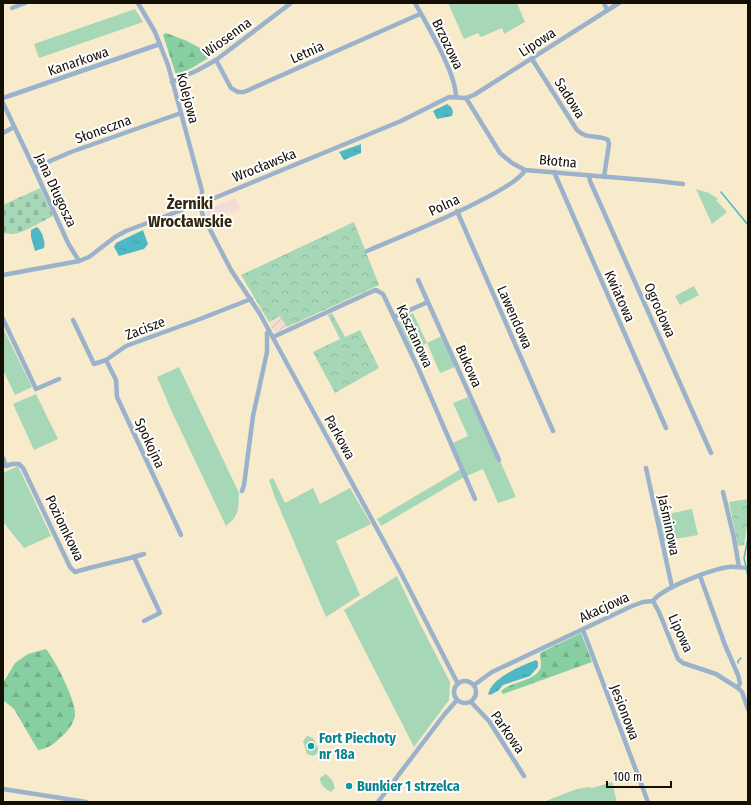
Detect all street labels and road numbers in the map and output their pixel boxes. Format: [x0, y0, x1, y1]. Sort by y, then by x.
street label: Wiosenna [200, 14, 255, 61]
street label: Brzozowa [428, 16, 467, 72]
street label: Lipowa [516, 24, 559, 61]
street label: Letnia [288, 37, 327, 67]
street label: Kanarkowa [46, 43, 111, 80]
street label: Kolejowa [173, 71, 202, 126]
street label: Sadowa [551, 75, 589, 122]
street label: Słoneczna [73, 111, 134, 147]
street label: Wrocławska [230, 145, 299, 186]
street label: Jana Długosza [31, 151, 80, 230]
street label: Błotna [538, 151, 578, 172]
street label: Polna [426, 191, 463, 220]
street label: Kwiatowa [601, 268, 638, 325]
street label: Ogrodowa [640, 280, 679, 340]
street label: Lawendowa [493, 283, 536, 351]
street label: Kasztanowa [393, 302, 437, 371]
street label: Zacisze [123, 313, 167, 344]
street label: Bukowa [452, 342, 485, 390]
street label: Parkowa [321, 412, 359, 462]
street label: Spokojna [131, 415, 169, 471]
street label: Poziomkowa [41, 493, 88, 564]
street label: Jaśminowa [654, 493, 683, 557]
street label: Akacjowa [576, 588, 632, 626]
street label: Lipowa [664, 611, 697, 655]
street label: Jesionowa [606, 682, 643, 743]
street label: Parkowa [487, 708, 528, 757]

